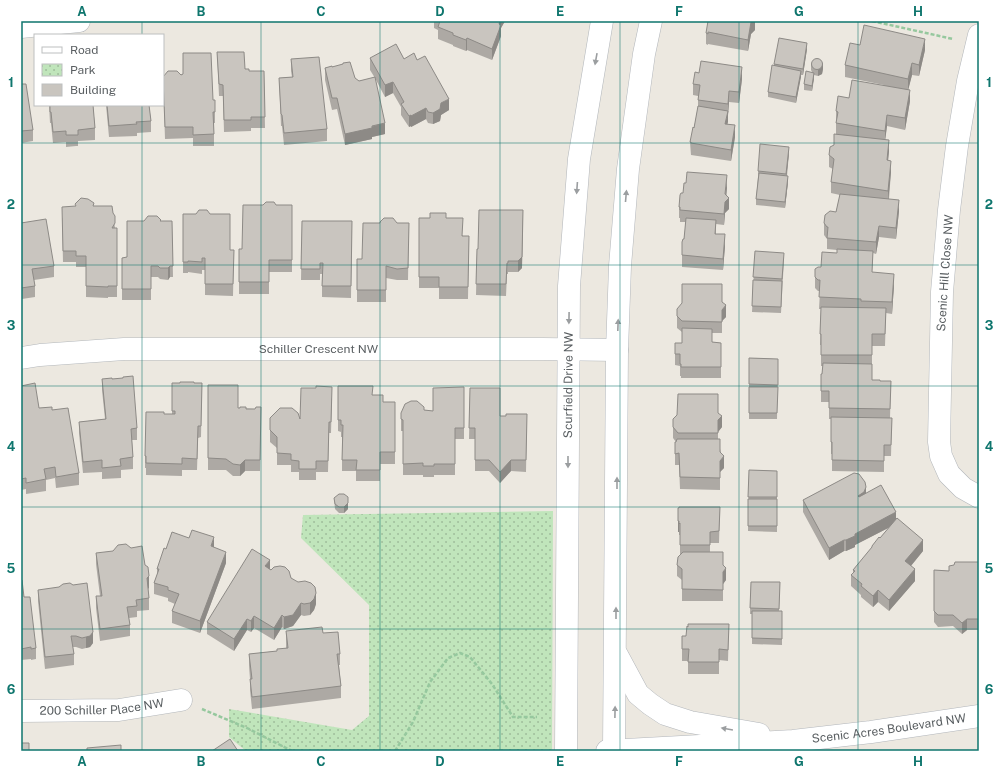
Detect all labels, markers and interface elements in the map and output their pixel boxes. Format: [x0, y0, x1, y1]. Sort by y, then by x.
text: A [77, 4, 87, 19]
text: B [197, 4, 206, 19]
text: C [316, 4, 326, 19]
text: D [435, 4, 445, 19]
text: E [556, 4, 564, 19]
text: F [675, 4, 683, 19]
text: G [794, 4, 804, 19]
text: H [913, 4, 923, 19]
legend [34, 34, 164, 106]
text: Road [70, 43, 98, 57]
one-way arrow [592, 53, 598, 66]
text: Park [70, 63, 96, 77]
text: 1 [8, 75, 14, 90]
text: 1 [986, 75, 992, 90]
text: Building [70, 83, 116, 97]
one-way arrow [573, 182, 580, 194]
one-way arrow [622, 190, 629, 202]
text: 2 [7, 197, 15, 212]
text: 2 [985, 197, 993, 212]
street label: Scenic Hill Close NW [934, 213, 956, 332]
one-way arrow [566, 312, 572, 325]
text: 3 [7, 318, 16, 333]
one-way arrow [615, 318, 621, 331]
text: 3 [985, 318, 994, 333]
street label: Scurfield Drive NW [561, 331, 576, 438]
street label: Schiller Crescent NW [259, 342, 379, 356]
text: 4 [7, 439, 16, 454]
text: 4 [985, 439, 994, 454]
one-way arrow [565, 456, 571, 469]
one-way arrow [613, 477, 620, 489]
text: 5 [7, 561, 16, 576]
text: 5 [985, 561, 994, 576]
one-way arrow [613, 606, 619, 619]
text: 6 [7, 682, 16, 697]
text: 6 [985, 682, 994, 697]
street label: 200 Schiller Place NW [39, 696, 166, 718]
one-way arrow [612, 705, 618, 718]
street label: Scenic Acres Boulevard NW [811, 711, 967, 746]
one-way arrow [721, 725, 733, 731]
text: A [77, 754, 87, 769]
text: B [197, 754, 206, 769]
text: C [316, 754, 326, 769]
text: D [435, 754, 445, 769]
text: E [556, 754, 564, 769]
text: F [675, 754, 683, 769]
text: G [794, 754, 804, 769]
text: H [913, 754, 923, 769]

